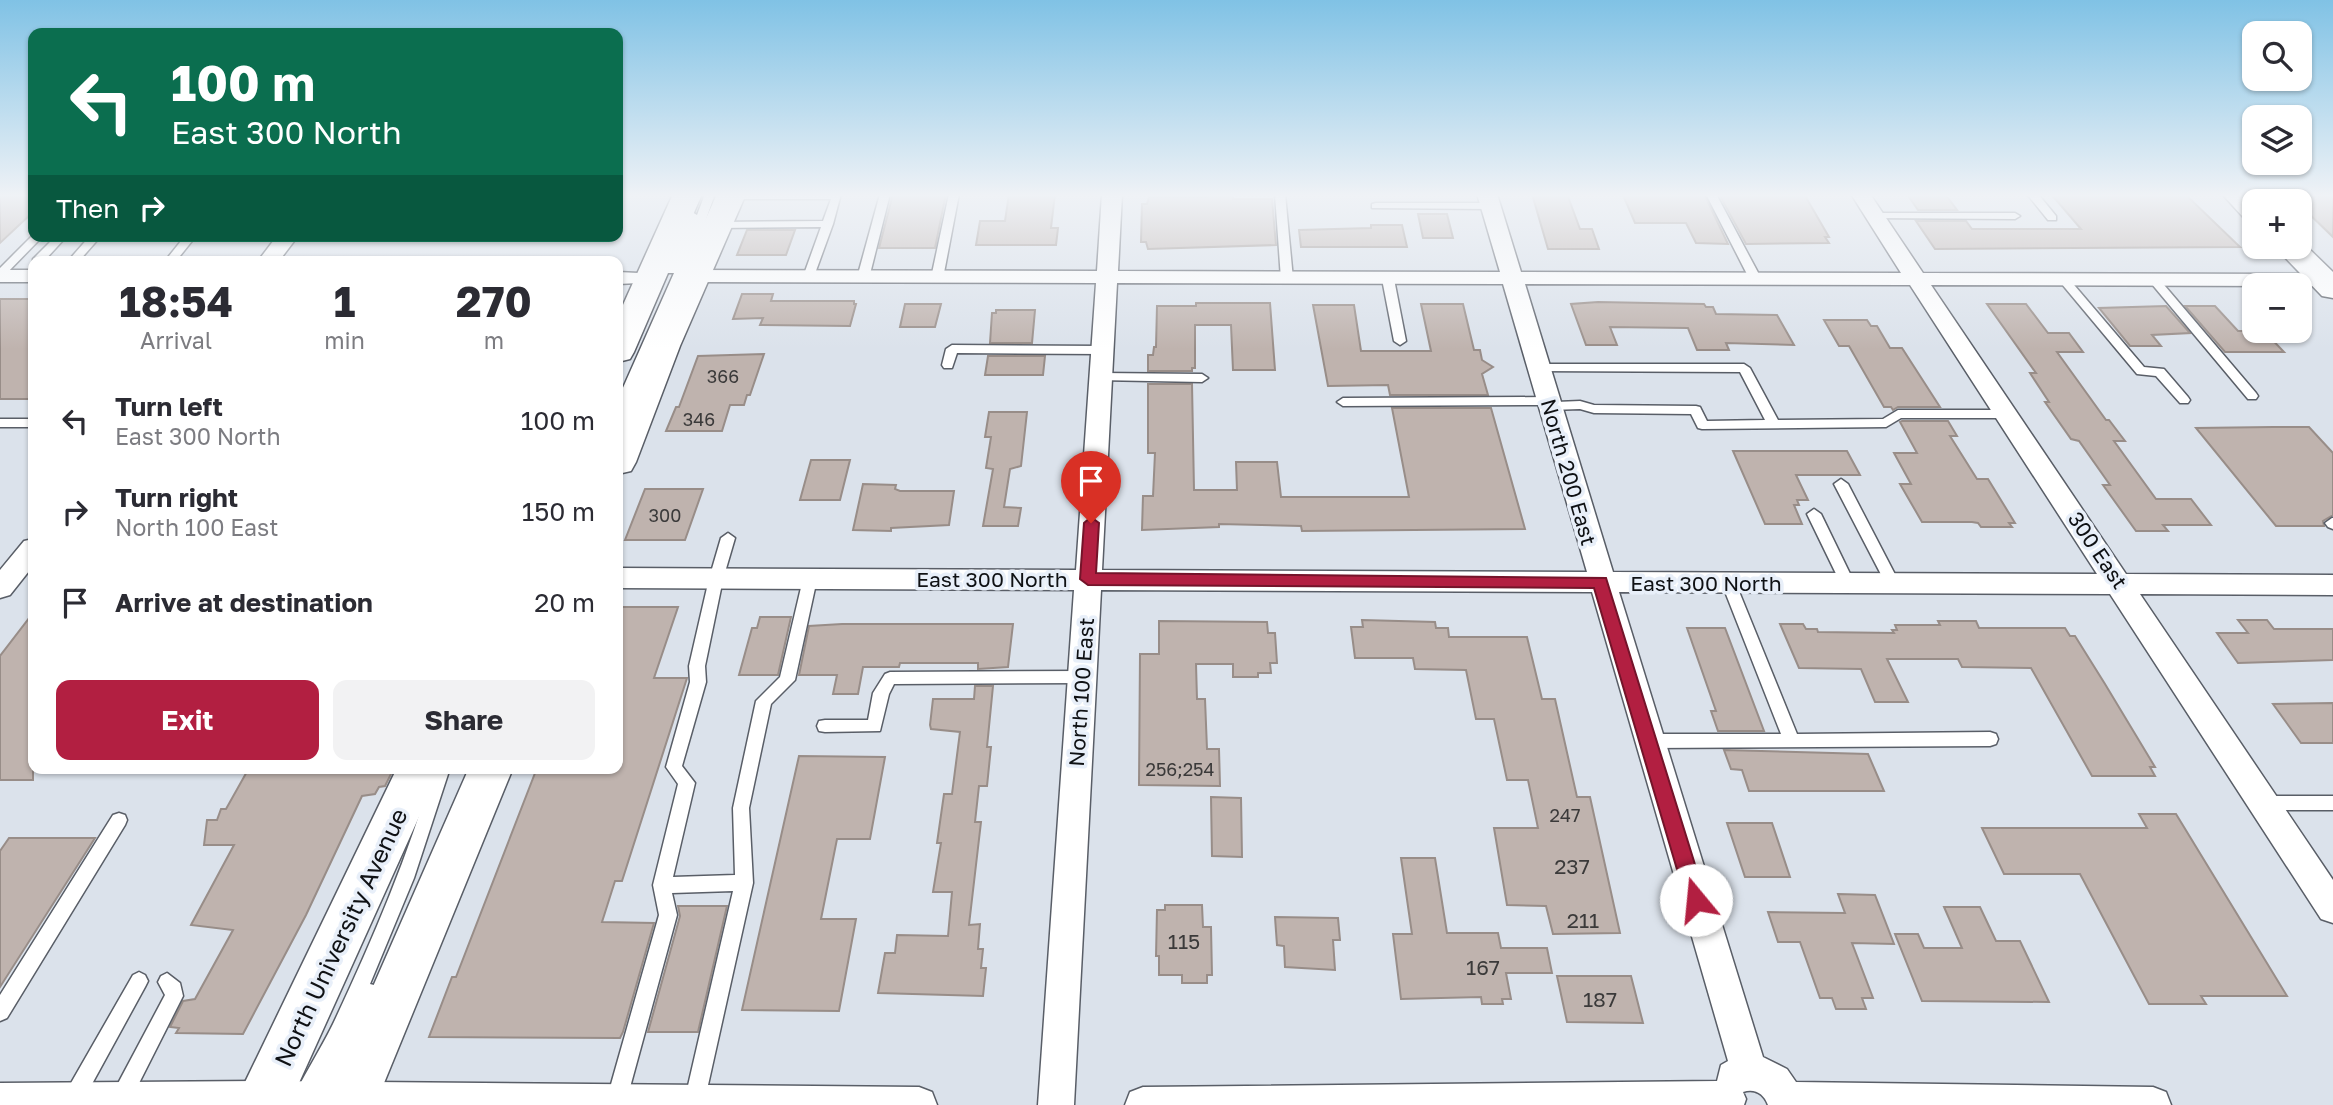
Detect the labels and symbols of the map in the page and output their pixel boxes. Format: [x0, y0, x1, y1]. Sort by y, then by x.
house number: 366 [707, 365, 739, 387]
street label: North 200 East [1536, 396, 1602, 548]
house number: 346 [683, 408, 715, 430]
pin [1061, 451, 1121, 523]
house number: 300 [649, 504, 681, 526]
street label: 300 East [2063, 506, 2133, 594]
street label: East 300 North [916, 566, 1068, 592]
street label: East 300 North [1630, 570, 1782, 596]
street label: North 100 East [1063, 617, 1099, 767]
house number: 256;254 [1145, 758, 1215, 780]
street label: North University Avenue [267, 803, 413, 1071]
house number: 247 [1550, 804, 1580, 826]
house number: 237 [1554, 853, 1590, 879]
position arrow [1659, 863, 1733, 937]
house number: 211 [1567, 907, 1599, 933]
house number: 115 [1168, 928, 1200, 954]
house number: 167 [1466, 954, 1500, 980]
house number: 187 [1583, 986, 1617, 1012]

